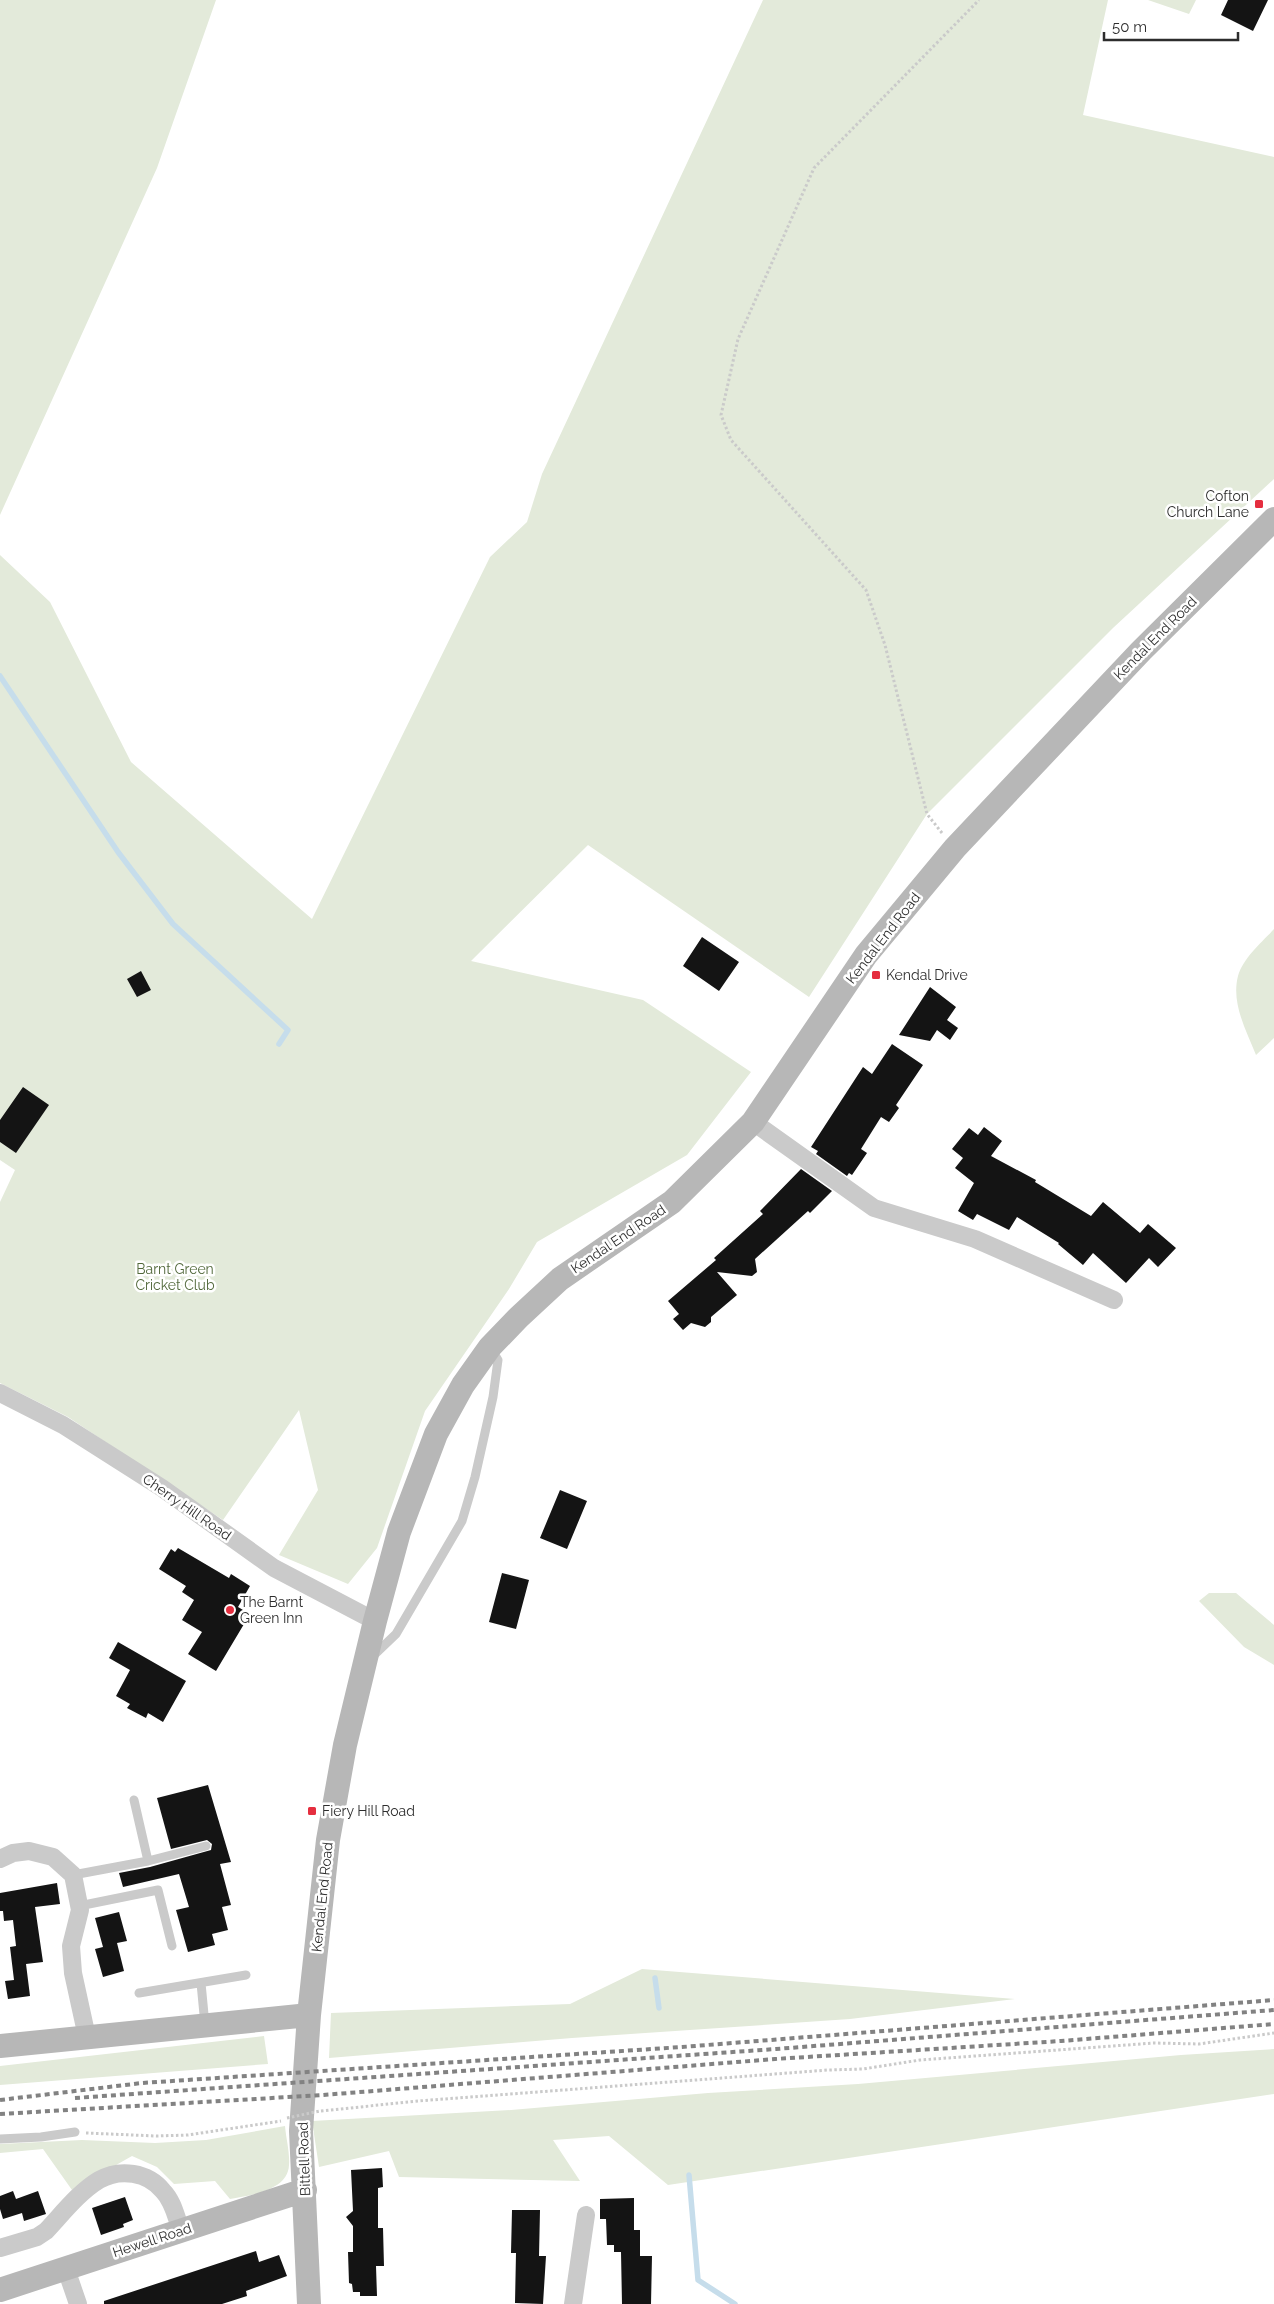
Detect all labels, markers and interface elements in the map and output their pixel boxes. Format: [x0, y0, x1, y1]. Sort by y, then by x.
scale bar [1104, 10, 1238, 42]
text: 50 m [1112, 18, 1147, 36]
place label: Cofton Church Lane [1167, 488, 1249, 520]
marker: Cofton Church Lane [1253, 498, 1265, 510]
street label: Kendal End Road [1110, 593, 1200, 683]
street label: Kendal End Road [843, 889, 923, 987]
place label: Kendal Drive [886, 967, 968, 983]
marker: Kendal Drive [870, 969, 882, 981]
street label: Kendal End Road [568, 1201, 668, 1277]
park label: Barnt Green Cricket Club [135, 1261, 215, 1293]
street label: Cherry Hill Road [140, 1471, 234, 1543]
place label: The Barnt Green Inn [240, 1594, 303, 1626]
marker: The Barnt Green Inn [224, 1604, 236, 1616]
place label: Fiery Hill Road [322, 1803, 415, 1819]
marker: Fiery Hill Road [306, 1805, 318, 1817]
street label: Kendal End Road [308, 1841, 336, 1953]
street label: Bittell Road [295, 2122, 313, 2196]
street label: Hewell Road [111, 2220, 193, 2260]

